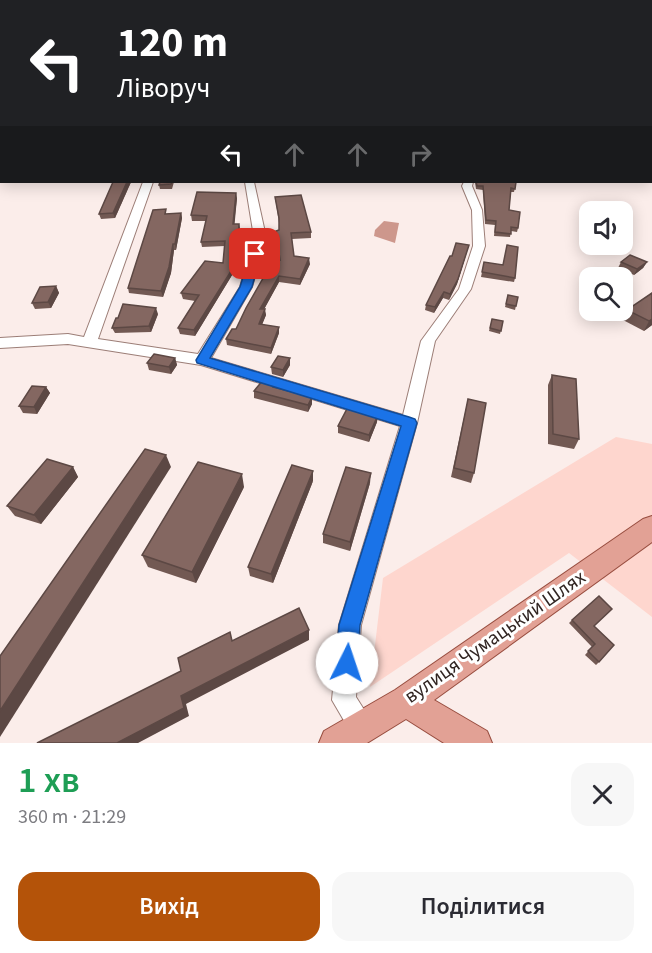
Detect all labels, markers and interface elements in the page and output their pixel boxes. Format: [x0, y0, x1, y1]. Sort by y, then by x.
text: 120 m [117, 13, 228, 73]
icon: left [18, 24, 96, 102]
text: Ліворуч [117, 69, 210, 108]
icon: left [215, 138, 248, 171]
icon: ahead [278, 138, 311, 171]
icon: ahead [341, 138, 374, 171]
icon: right [404, 138, 437, 171]
map controls [579, 201, 633, 321]
button: sound [579, 201, 633, 255]
pin [229, 228, 280, 279]
icon: arrive [238, 237, 271, 270]
button: search [579, 267, 633, 321]
street label: вулиця Чумацький Шлях [399, 564, 591, 710]
position arrow [315, 631, 379, 695]
text: 1 хв [18, 755, 80, 806]
button: close [571, 763, 634, 826]
text: 360 m · 21:29 [18, 803, 126, 831]
button: Вихід [18, 872, 320, 941]
button: Поділитися [332, 872, 634, 941]

